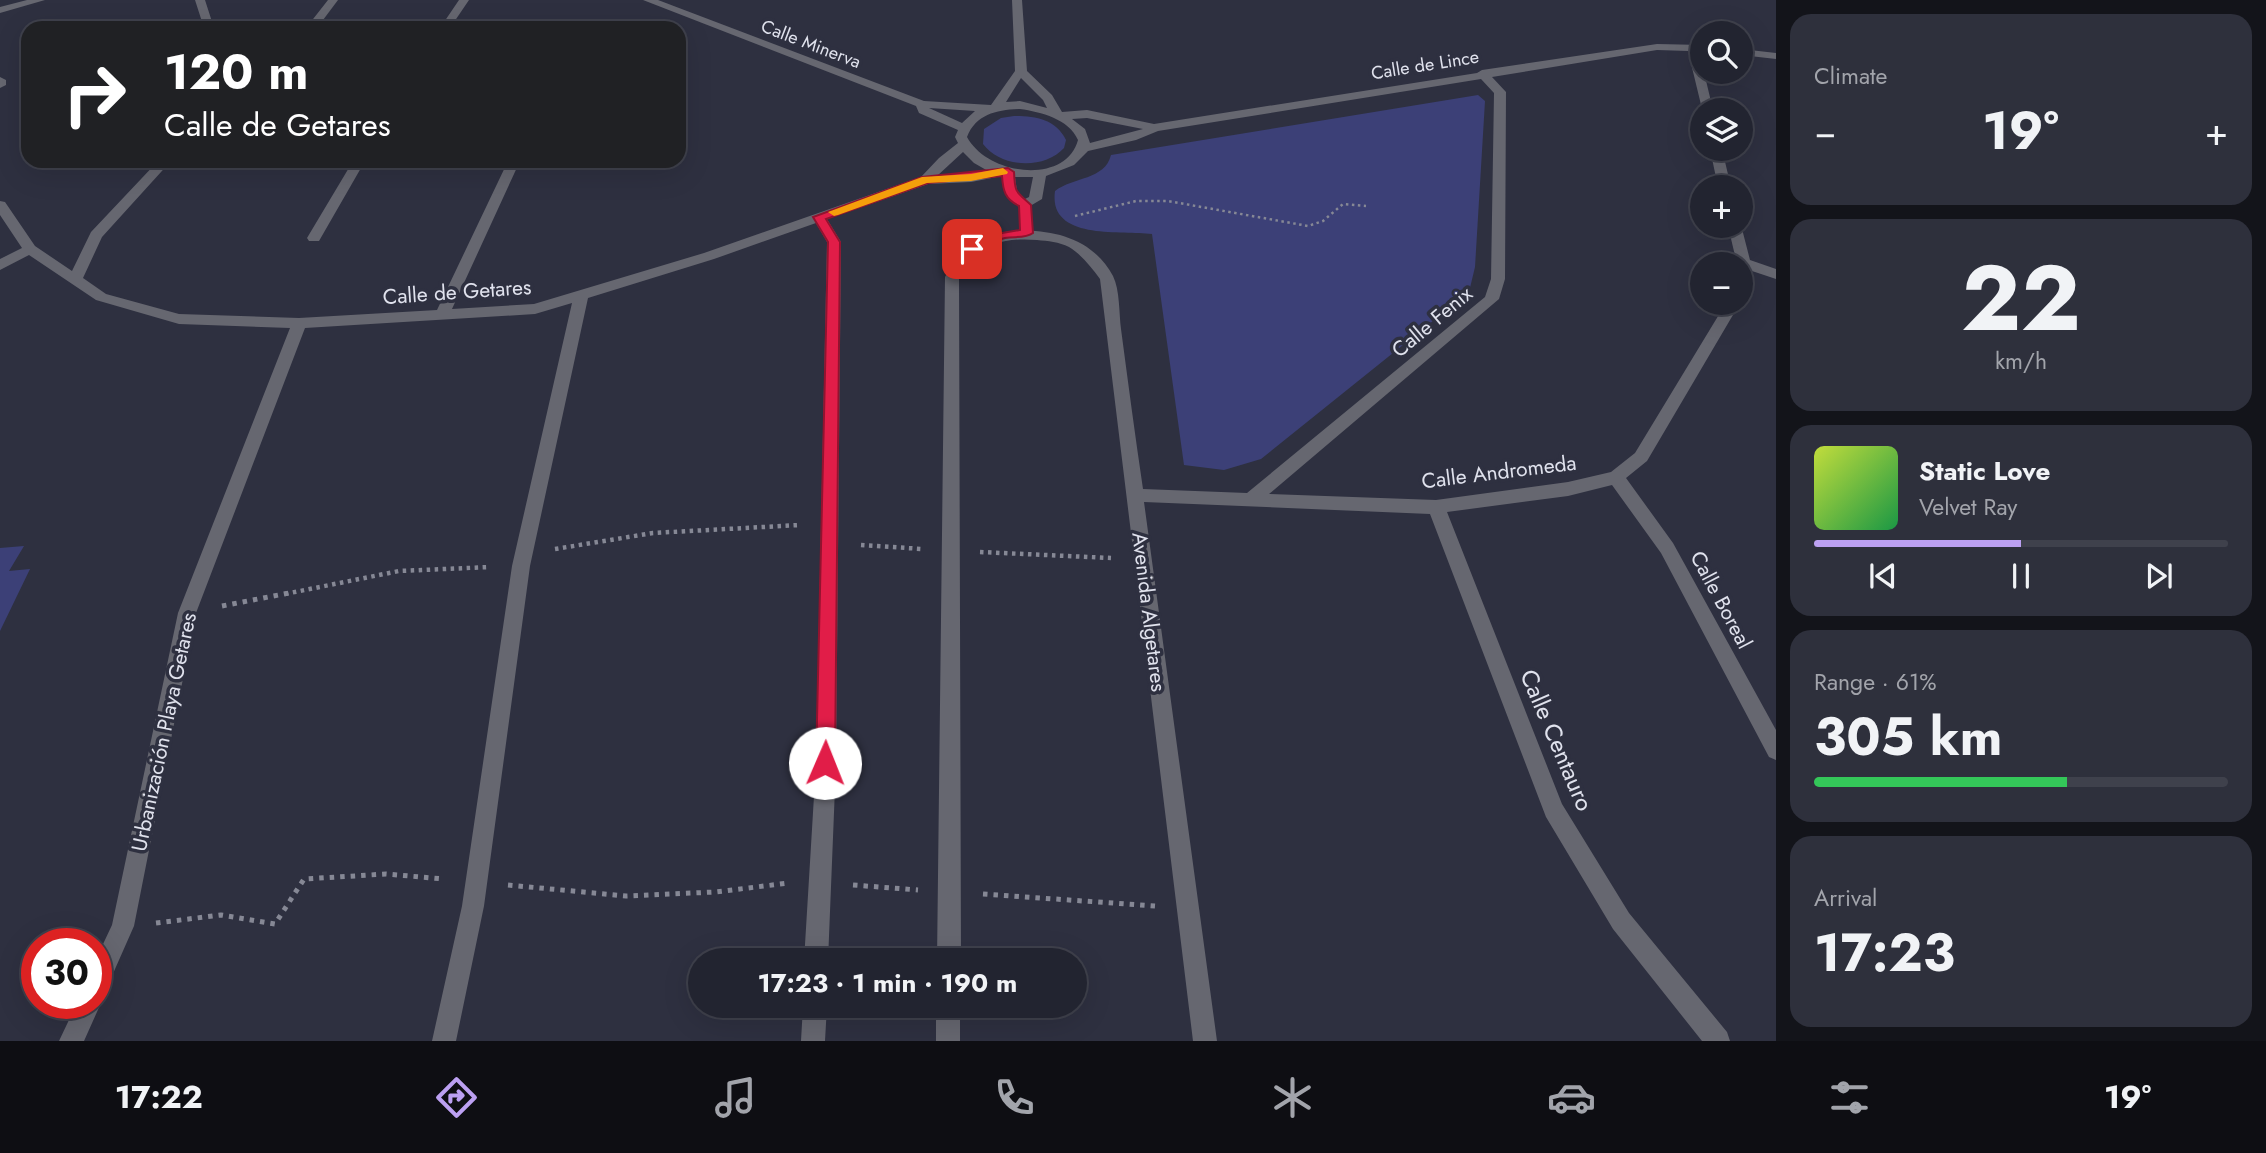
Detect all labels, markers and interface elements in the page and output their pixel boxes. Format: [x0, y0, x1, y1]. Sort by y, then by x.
street label: Calle Minerva [757, 13, 865, 75]
map controls [1690, 21, 1753, 315]
button: search [1690, 21, 1753, 84]
text: 120 m [164, 37, 308, 107]
street label: Calle de Lince [1369, 44, 1481, 86]
icon: right [49, 49, 140, 140]
text: Climate [1814, 59, 1887, 93]
text: 19° [1982, 93, 2059, 169]
button: layers [1690, 98, 1753, 161]
text: Calle de Getares [164, 102, 391, 148]
text: − [1814, 104, 1836, 159]
text: + [2205, 104, 2228, 159]
button: + [1690, 175, 1753, 238]
pin [942, 219, 1002, 279]
icon: arrive [953, 230, 991, 268]
text: 22 [1961, 233, 2081, 364]
button: − [1690, 252, 1753, 315]
street label: Calle de Getares [382, 272, 532, 312]
street label: Calle Fenix [1385, 279, 1479, 365]
text: km/h [1995, 344, 2047, 378]
street label: Calle Andromeda [1420, 448, 1578, 496]
text: Static Love [1919, 452, 2051, 490]
text: Velvet Ray [1919, 490, 2017, 524]
street label: Avenida Algetares [1124, 531, 1174, 693]
street label: Calle Boreal [1683, 546, 1759, 654]
icon: previous [1864, 557, 1902, 595]
icon: pause [2002, 557, 2040, 595]
icon: next [2140, 557, 2178, 595]
street label: Urbanización Playa Getares [124, 610, 204, 854]
street label: Calle Centauro [1511, 664, 1603, 816]
text: Range · 61% [1814, 665, 1937, 699]
text: 305 km [1814, 699, 2003, 775]
position arrow [788, 726, 862, 800]
text: Arrival [1814, 881, 1877, 915]
text: 17:23 [1814, 915, 1955, 991]
speed limit sign: 30 [21, 928, 112, 1019]
text: 17:23 · 1 min · 190 m [758, 964, 1017, 1002]
icon: directions [432, 1073, 481, 1122]
icon: music [711, 1073, 760, 1122]
icon: phone [990, 1073, 1039, 1122]
icon: climate [1268, 1073, 1317, 1122]
icon: car [1547, 1073, 1596, 1122]
icon: filters [1825, 1073, 1874, 1122]
text: 17:22 [115, 1074, 203, 1120]
text: 19° [2104, 1074, 2151, 1120]

